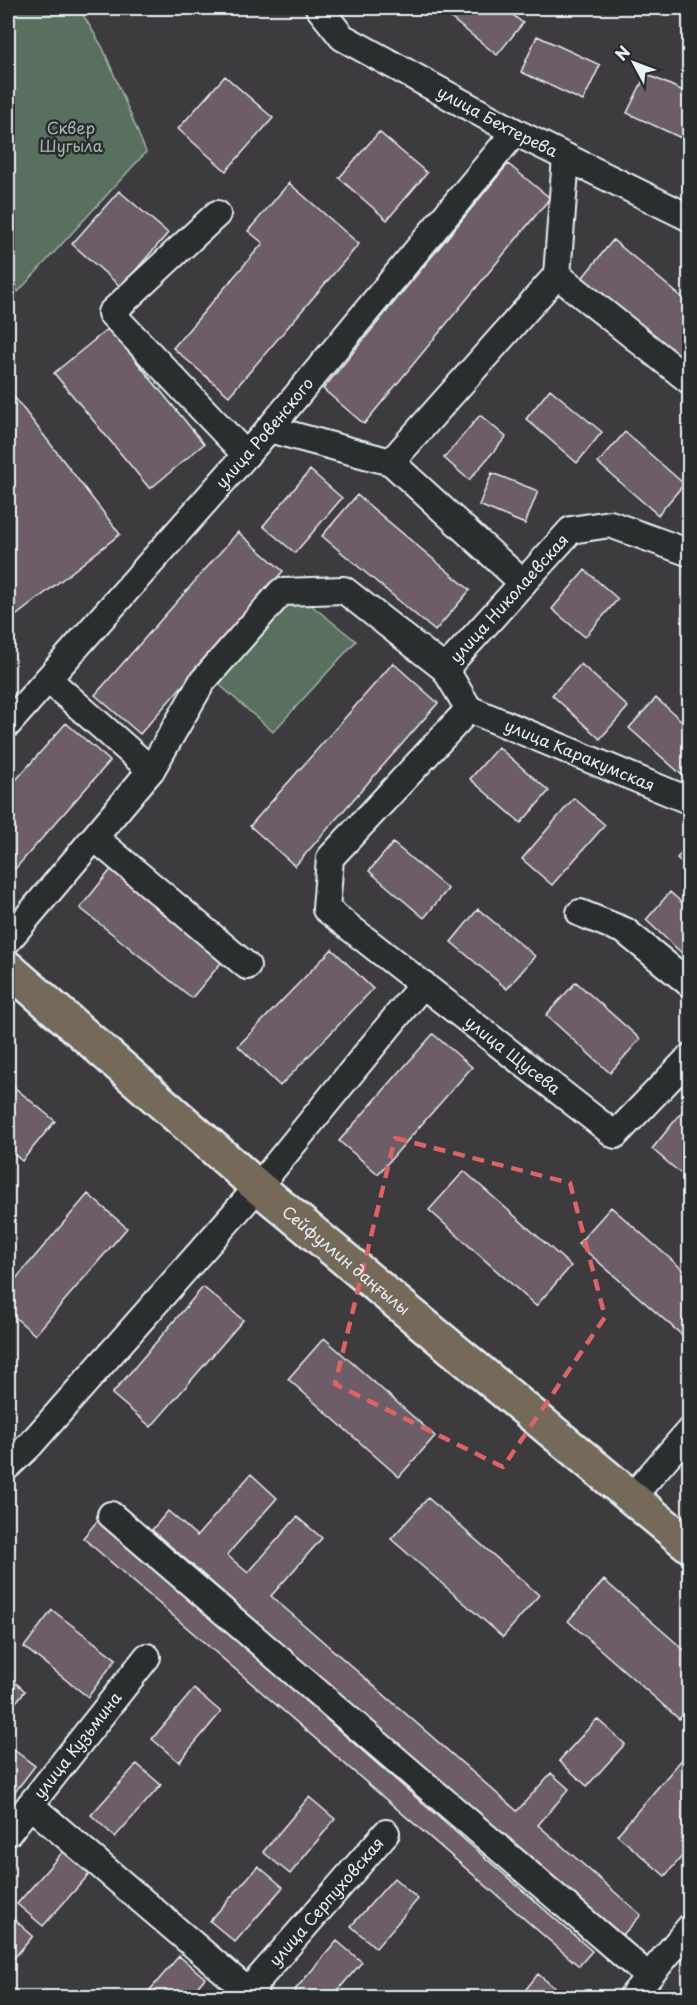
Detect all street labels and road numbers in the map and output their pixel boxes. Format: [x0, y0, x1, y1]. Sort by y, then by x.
street label: улица Бехтерева [433, 79, 562, 162]
street label: улица Ровенского [209, 371, 318, 493]
street label: улица Николаевская [443, 528, 573, 667]
street label: улица Каракумская [501, 712, 659, 796]
street label: улица Щусева [460, 1009, 566, 1099]
street label: Сейфуллин даңғылы [278, 1199, 416, 1320]
street label: улица Кузьмина [27, 1686, 126, 1803]
street label: улица Серпуховская [262, 1831, 388, 1971]

